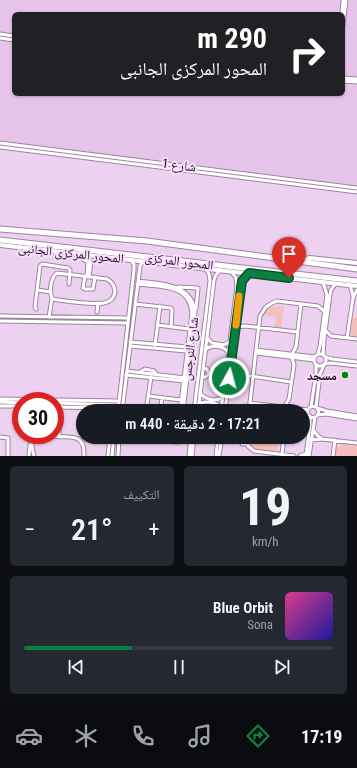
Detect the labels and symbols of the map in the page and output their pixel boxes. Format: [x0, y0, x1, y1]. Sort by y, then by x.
street label: شارع 1 [161, 155, 197, 177]
pin [272, 237, 306, 278]
street label: المحور المركزى الجانبى [17, 240, 125, 267]
street label: المحور المركزى [144, 249, 214, 274]
street label: شارع النرجس [179, 316, 203, 382]
position arrow [208, 357, 250, 399]
place label: مسجد [307, 368, 337, 383]
marker: مسجد [340, 370, 350, 380]
speed limit sign: 30 [12, 392, 64, 444]

